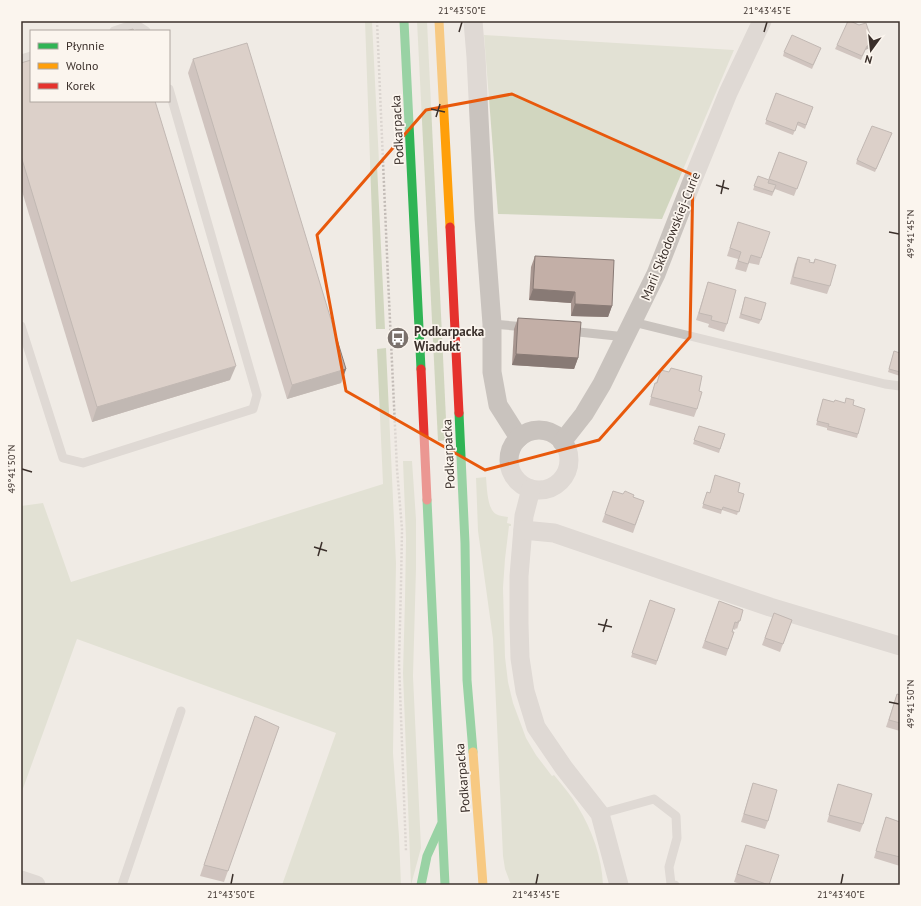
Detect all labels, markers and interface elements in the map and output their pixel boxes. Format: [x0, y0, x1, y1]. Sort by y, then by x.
text: 21°43'50"E [438, 4, 486, 17]
text: 21°43'45"E [743, 4, 791, 17]
legend [30, 30, 170, 102]
north arrow [851, 30, 891, 70]
text: Płynnie [66, 38, 104, 53]
text: N [863, 52, 874, 67]
text: Wolno [66, 58, 98, 73]
text: Korek [66, 78, 95, 93]
street label: Podkarpacka [387, 95, 408, 165]
street label: Marii Skłodowskiej-Curie [637, 169, 704, 303]
text: 49°41'45"N [904, 209, 917, 259]
place label: Podkarpacka Wiadukt [414, 323, 484, 355]
bus stop icon: Podkarpacka Wiadukt [385, 325, 411, 351]
street label: Podkarpacka [438, 419, 459, 489]
text: 49°41'50"N [5, 444, 18, 494]
text: 49°41'50"N [904, 679, 917, 729]
street label: Podkarpacka [451, 742, 474, 814]
text: 21°43'50"E [207, 888, 255, 901]
text: 21°43'45"E [512, 888, 560, 901]
text: 21°43'40"E [817, 888, 865, 901]

